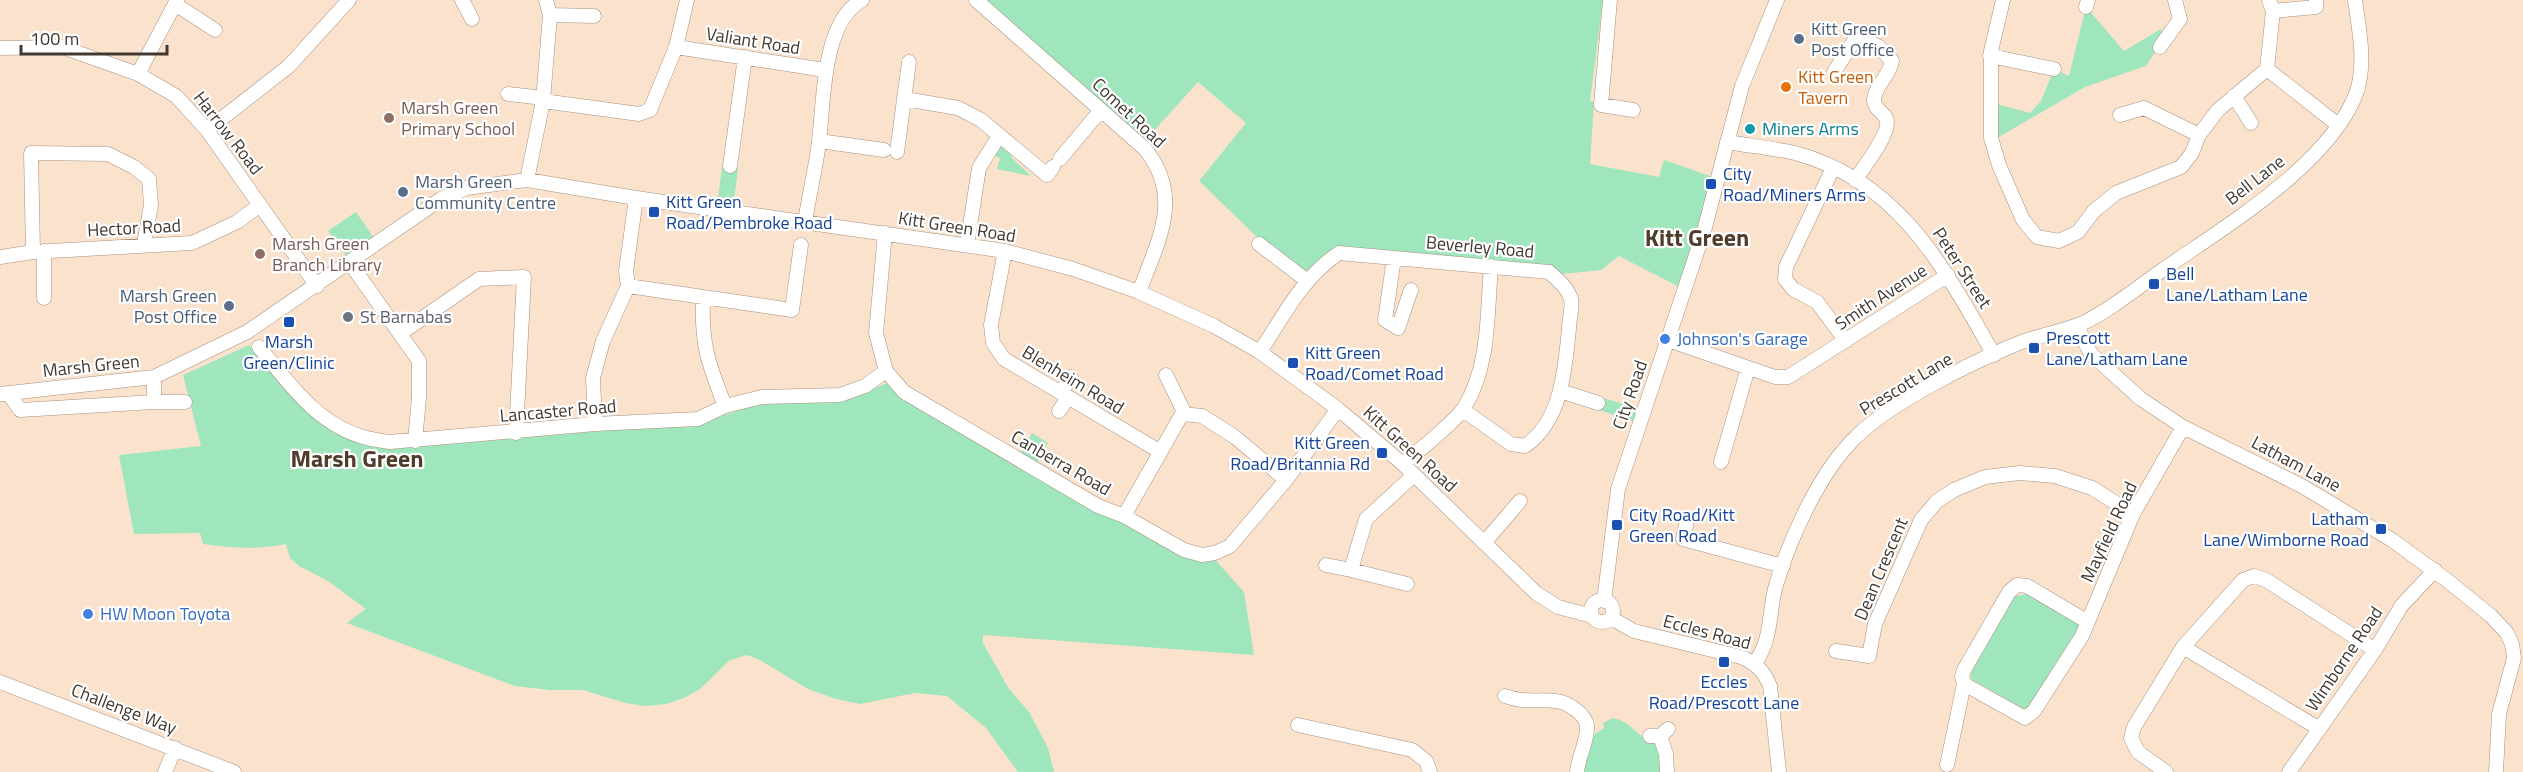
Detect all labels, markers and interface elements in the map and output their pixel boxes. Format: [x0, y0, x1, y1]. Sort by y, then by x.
place label: Kitt Green Post Office [1811, 15, 1894, 63]
scale bar [21, 18, 166, 56]
street label: Valiant Road [704, 20, 802, 61]
text: 100 m [30, 25, 79, 52]
marker: Kitt Green Post Office [1792, 32, 1806, 46]
place label: Kitt Green Tavern [1798, 63, 1874, 111]
street label: Comet Road [1086, 71, 1172, 154]
marker: Kitt Green Tavern [1779, 80, 1793, 94]
street label: Harrow Road [187, 85, 270, 180]
place label: Marsh Green Primary School [401, 94, 515, 142]
marker: Marsh Green Primary School [382, 111, 396, 125]
place label: Miners Arms [1762, 115, 1859, 142]
marker: Miners Arms [1743, 122, 1757, 136]
street label: Bell Lane [2219, 148, 2290, 211]
place label: City Road/Miners Arms [1723, 160, 1866, 208]
place label: Marsh Green Community Centre [415, 168, 556, 216]
marker: City Road/Miners Arms [1704, 177, 1718, 191]
marker: Marsh Green Community Centre [396, 185, 410, 199]
place label: Kitt Green Road/Pembroke Road [666, 188, 833, 236]
street label: Kitt Green Road [896, 204, 1018, 249]
marker: Kitt Green Road/Pembroke Road [647, 205, 661, 219]
street label: Hector Road [86, 212, 182, 243]
district label: Kitt Green [1645, 219, 1749, 255]
street label: Peter Street [1926, 222, 1999, 314]
street label: Beverley Road [1425, 228, 1535, 265]
place label: Marsh Green Branch Library [272, 230, 382, 278]
marker: Marsh Green Branch Library [253, 247, 267, 261]
street label: Smith Avenue [1829, 257, 1932, 336]
place label: Bell Lane/Latham Lane [2166, 260, 2308, 308]
marker: Bell Lane/Latham Lane [2147, 277, 2161, 291]
place label: Marsh Green Post Office [120, 282, 217, 330]
marker: Marsh Green Post Office [222, 299, 236, 313]
place label: St Barnabas [360, 303, 452, 330]
marker: St Barnabas [341, 310, 355, 324]
marker: Marsh Green/Clinic [282, 315, 296, 329]
place label: Prescott Lane/Latham Lane [2046, 324, 2188, 372]
place label: Johnson's Garage [1677, 325, 1808, 352]
place label: Marsh Green/Clinic [243, 328, 335, 376]
marker: Johnson's Garage [1658, 332, 1672, 346]
street label: Blenheim Road [1017, 338, 1129, 421]
place label: Kitt Green Road/Comet Road [1305, 339, 1444, 387]
marker: Prescott Lane/Latham Lane [2027, 341, 2041, 355]
street label: Prescott Lane [1854, 345, 1957, 422]
street label: Marsh Green [41, 347, 141, 384]
marker: Kitt Green Road/Comet Road [1286, 356, 1300, 370]
street label: City Road [1605, 357, 1654, 433]
street label: Lancaster Road [498, 392, 617, 429]
street label: Kitt Green Road [1357, 399, 1463, 498]
street label: Canberra Road [1006, 423, 1116, 502]
place label: Kitt Green Road/Britannia Rd [1230, 429, 1370, 477]
street label: Latham Lane [2247, 429, 2346, 498]
district label: Marsh Green [290, 440, 424, 476]
marker: Kitt Green Road/Britannia Rd [1375, 446, 1389, 460]
street label: Mayfield Road [2073, 477, 2144, 587]
place label: City Road/Kitt Green Road [1629, 501, 1736, 549]
place label: Latham Lane/Wimborne Road [2203, 505, 2369, 553]
street label: Dean Crescent [1847, 513, 1915, 624]
marker: City Road/Kitt Green Road [1610, 518, 1624, 532]
marker: Latham Lane/Wimborne Road [2374, 522, 2388, 536]
place label: HW Moon Toyota [100, 600, 230, 627]
street label: Wimborne Road [2298, 601, 2389, 717]
marker: HW Moon Toyota [81, 607, 95, 621]
street label: Eccles Road [1660, 607, 1754, 656]
marker: Eccles Road/Prescott Lane [1717, 655, 1731, 669]
place label: Eccles Road/Prescott Lane [1649, 668, 1799, 716]
street label: Challenge Way [67, 676, 181, 741]

